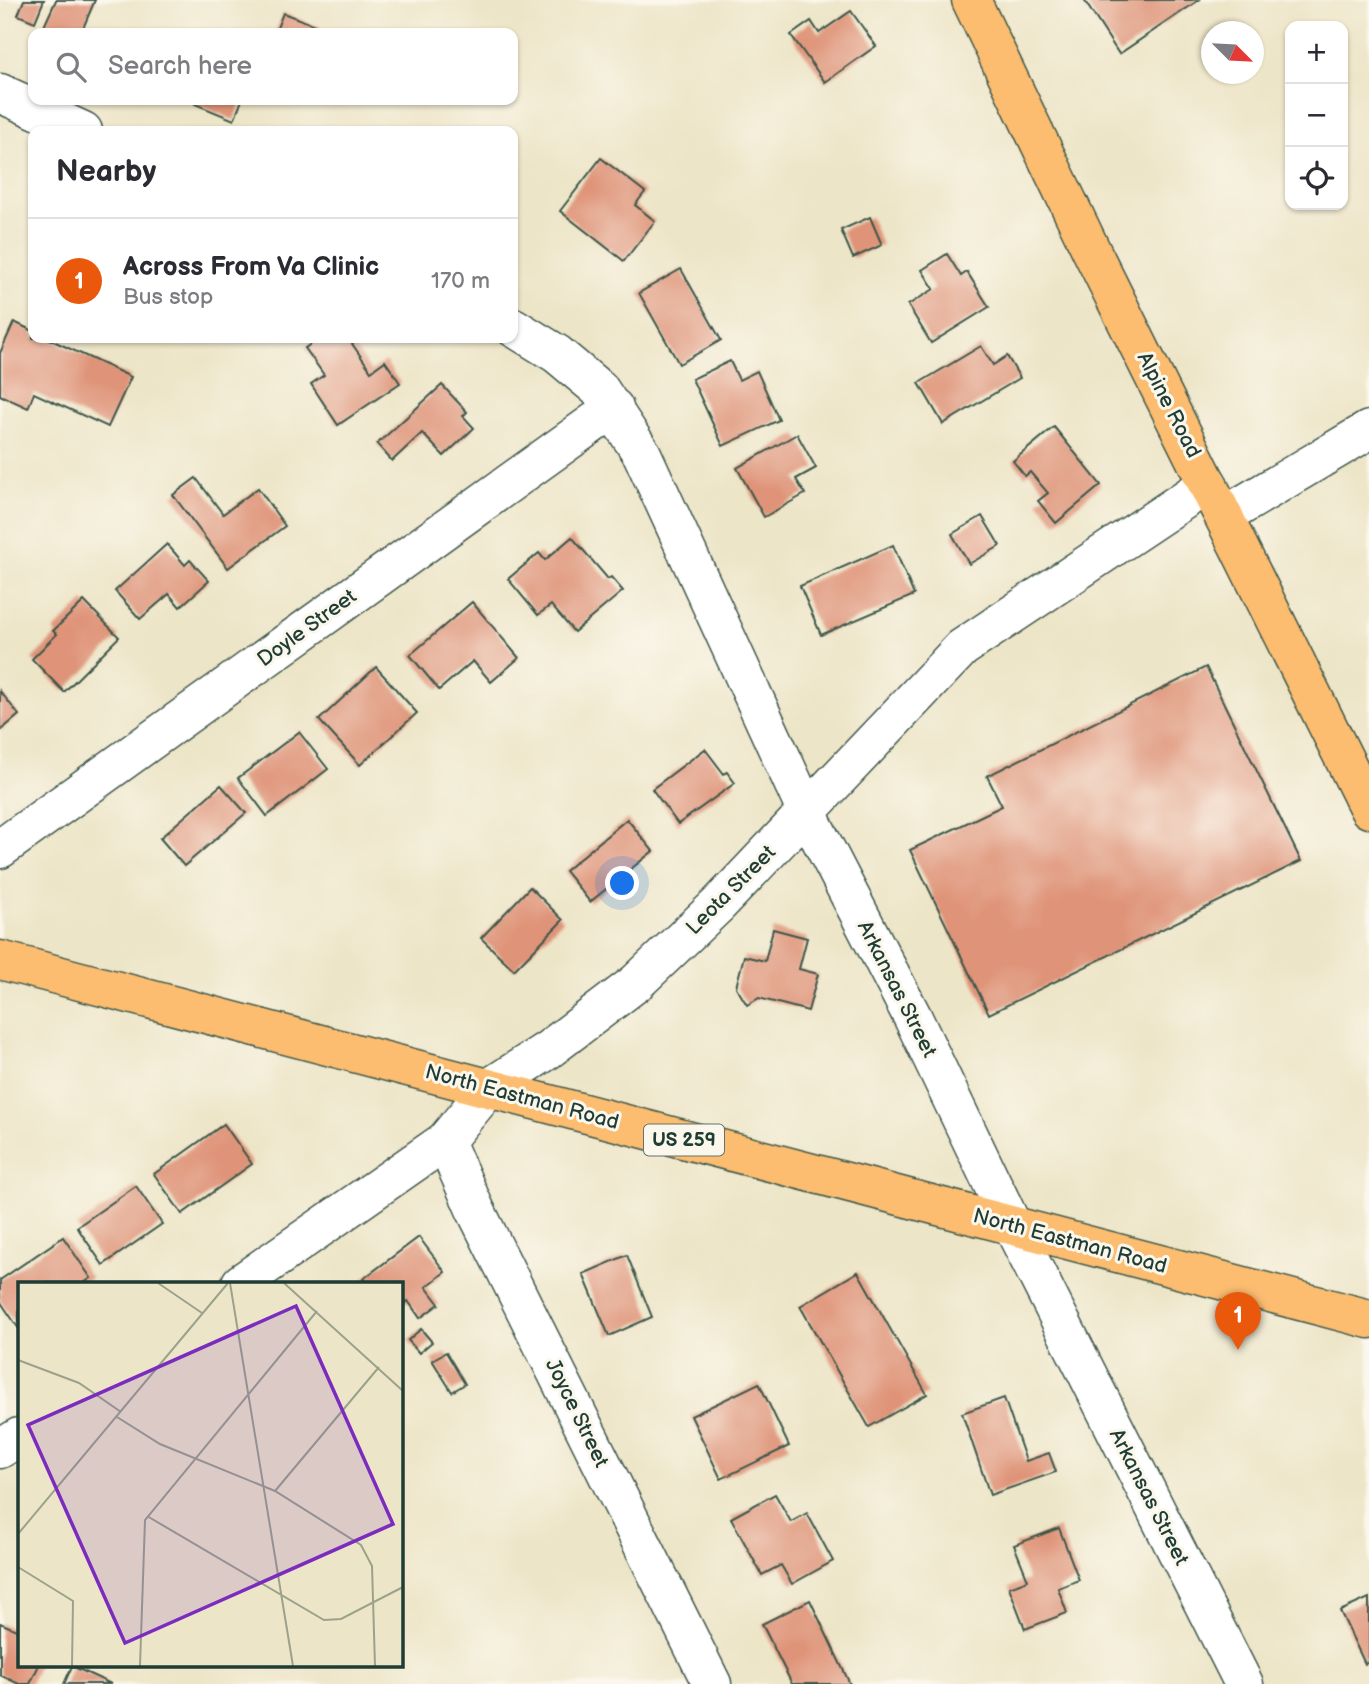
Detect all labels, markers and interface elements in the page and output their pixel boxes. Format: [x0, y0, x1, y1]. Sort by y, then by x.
north arrow [1201, 21, 1264, 84]
map controls [1285, 21, 1348, 210]
button: + [1285, 21, 1348, 84]
search box [28, 28, 518, 105]
icon: search [52, 48, 90, 86]
text: Search here [108, 51, 252, 82]
button: − [1285, 84, 1348, 147]
button: locate [1285, 147, 1348, 210]
text: Nearby [56, 154, 156, 190]
text: Across From Va Clinic [123, 252, 379, 283]
text: 1 [74, 267, 84, 295]
text: 170 m [431, 267, 490, 295]
text: Bus stop [123, 283, 213, 311]
street label: Alpine Road [1132, 348, 1206, 462]
street label: Doyle Street [253, 583, 362, 672]
street label: Leota Street [681, 840, 781, 940]
your location [605, 866, 639, 900]
street label: Arkansas Street [852, 917, 942, 1062]
street label: North Eastman Road [422, 1059, 622, 1135]
road number: US 259 [644, 1124, 724, 1156]
street label: North Eastman Road [970, 1203, 1170, 1279]
inset map [18, 1282, 402, 1666]
pin: 1 [1215, 1292, 1261, 1350]
street label: Joyce Street [540, 1355, 614, 1472]
street label: Arkansas Street [1104, 1425, 1194, 1570]

